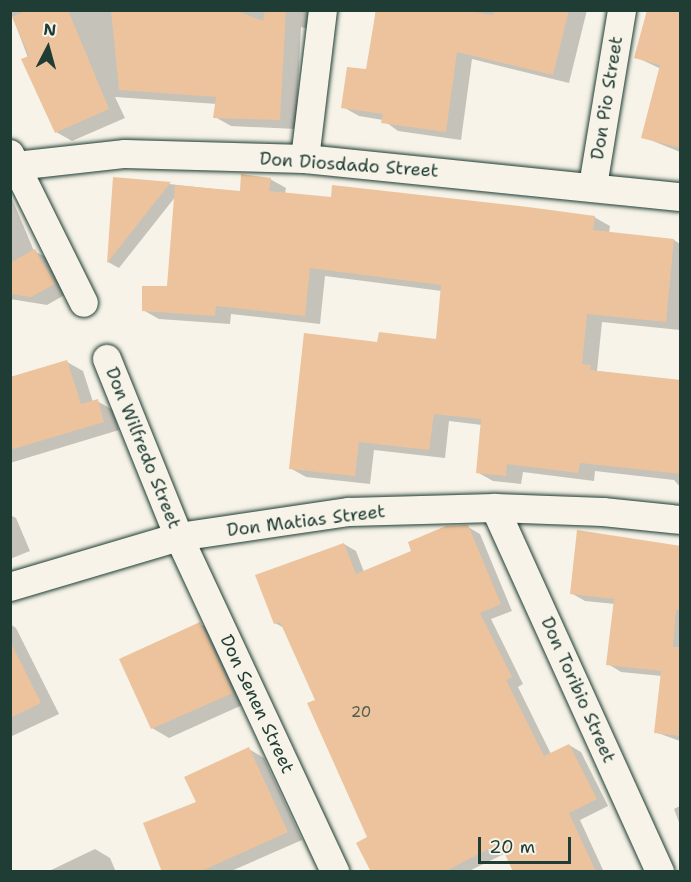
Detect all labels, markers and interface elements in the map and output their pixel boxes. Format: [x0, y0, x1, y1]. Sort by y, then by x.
north arrow [18, 18, 78, 78]
text: N [43, 18, 57, 41]
street label: Don Pio Street [587, 35, 627, 161]
street label: Don Diosdado Street [259, 148, 439, 182]
street label: Don Wilfredo Street [101, 364, 185, 532]
street label: Don Matias Street [226, 501, 386, 541]
street label: Don Toribio Street [536, 614, 620, 766]
street label: Don Senen Street [215, 631, 299, 777]
house number: 20 [351, 704, 371, 722]
scale bar [481, 825, 574, 863]
text: 20 m [489, 835, 535, 859]

